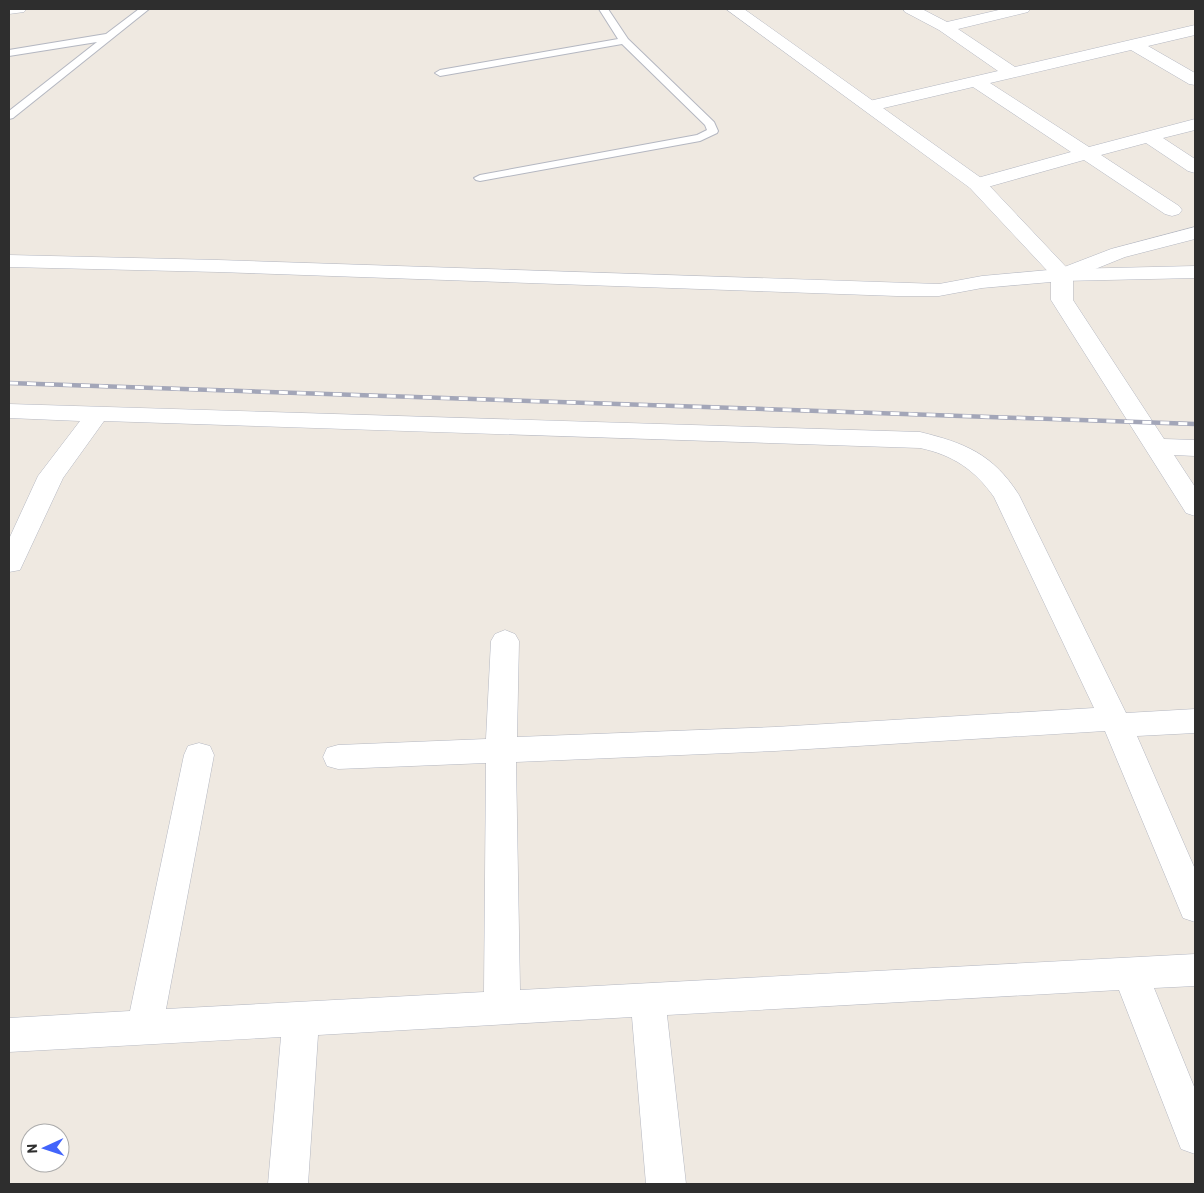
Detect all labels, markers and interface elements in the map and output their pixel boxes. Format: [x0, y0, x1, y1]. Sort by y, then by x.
north arrow [20, 1123, 70, 1173]
text: N [23, 1144, 40, 1154]

